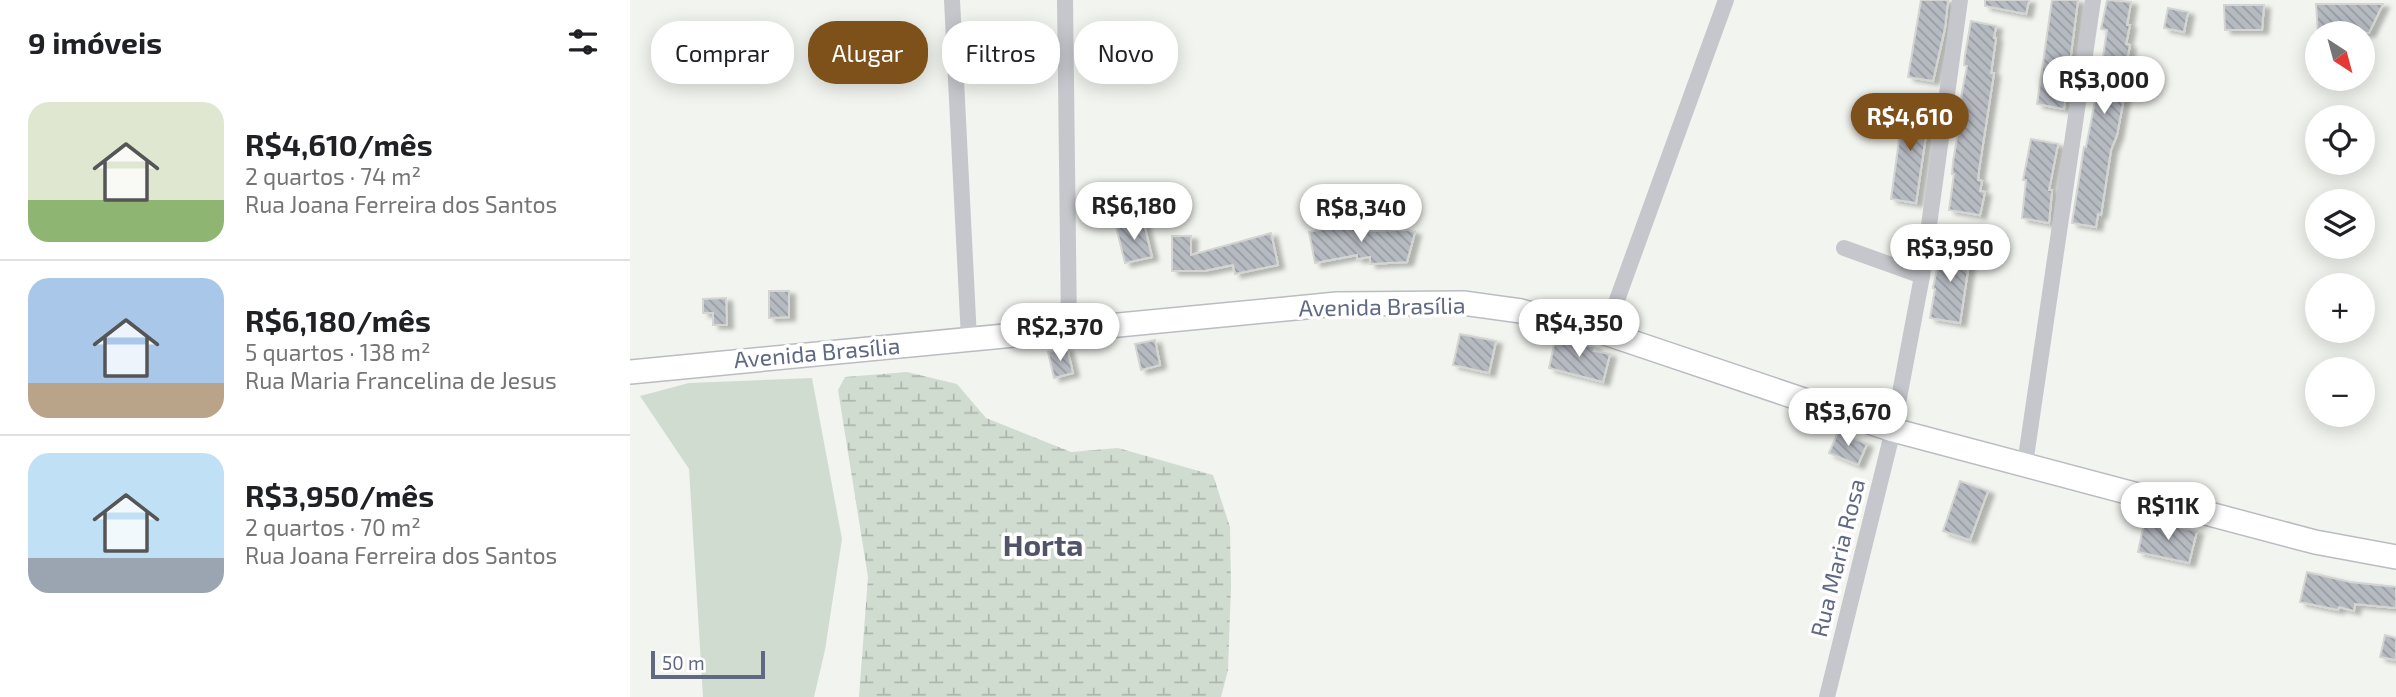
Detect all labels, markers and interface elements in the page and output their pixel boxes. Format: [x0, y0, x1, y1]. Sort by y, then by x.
chip: Comprar [651, 21, 794, 84]
chip: Alugar [808, 21, 928, 84]
chip: Filtros [942, 21, 1060, 84]
chip: Novo [1074, 21, 1178, 84]
north arrow [2305, 21, 2375, 91]
map controls [2305, 21, 2375, 427]
icon: filters [564, 23, 602, 61]
text: 9 imóveis [28, 24, 162, 60]
pin: R$3,000 [2039, 57, 2169, 116]
text: R$3,000 [2059, 65, 2149, 93]
pin: R$4,610 [1845, 94, 1975, 153]
text: R$4,610 [1867, 102, 1953, 130]
button: locate [2305, 105, 2375, 175]
text: R$4,610/mês [245, 126, 433, 162]
icon: home [84, 130, 168, 214]
text: 2 quartos · 74 m² [245, 162, 421, 190]
pin: R$6,180 [1069, 182, 1199, 242]
pin: R$8,340 [1296, 184, 1426, 244]
button: layers [2305, 189, 2375, 259]
text: Rua Joana Ferreira dos Santos [245, 190, 557, 218]
text: R$6,180 [1091, 191, 1177, 219]
text: R$8,340 [1316, 193, 1406, 221]
pin: R$3,950 [1885, 224, 2015, 284]
text: R$3,950 [1906, 233, 1994, 261]
button: + [2305, 273, 2375, 343]
street label: Avenida Brasília [1298, 291, 1466, 321]
pin: R$4,350 [1514, 300, 1644, 359]
text: R$6,180/mês [245, 302, 431, 338]
pin: R$2,370 [995, 304, 1125, 363]
icon: home [84, 306, 168, 390]
text: R$4,350 [1535, 308, 1623, 336]
text: R$2,370 [1017, 312, 1103, 340]
street label: Avenida Brasília [733, 331, 901, 373]
text: 5 quartos · 138 m² [245, 338, 430, 366]
button: − [2305, 357, 2375, 427]
text: Rua Maria Francelina de Jesus [245, 366, 557, 394]
pin: R$3,670 [1783, 388, 1913, 448]
text: R$3,670 [1804, 397, 1892, 425]
street label: Rua Maria Rosa [1804, 476, 1870, 640]
text: R$3,950/mês [245, 477, 434, 513]
icon: home [84, 481, 168, 565]
pin: R$11K [2119, 482, 2217, 542]
text: R$11K [2137, 491, 2199, 519]
text: 2 quartos · 70 m² [245, 513, 421, 541]
district label: Horta [1003, 526, 1083, 562]
text: Rua Joana Ferreira dos Santos [245, 541, 557, 569]
scale bar [651, 648, 765, 680]
text: 50 m [662, 651, 705, 674]

